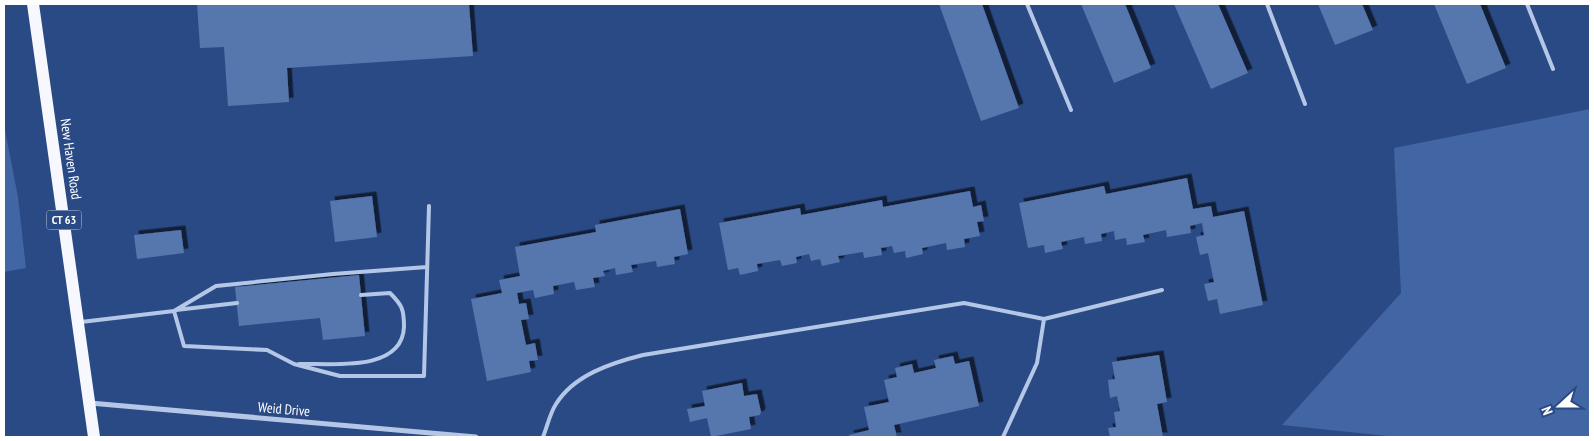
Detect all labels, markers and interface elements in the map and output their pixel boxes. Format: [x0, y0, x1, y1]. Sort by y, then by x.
street label: New Haven Road [56, 117, 86, 201]
road number: CT 63 [46, 210, 82, 230]
north arrow [1534, 381, 1584, 431]
street label: Weid Drive [257, 398, 311, 420]
text: N [1537, 404, 1557, 417]

